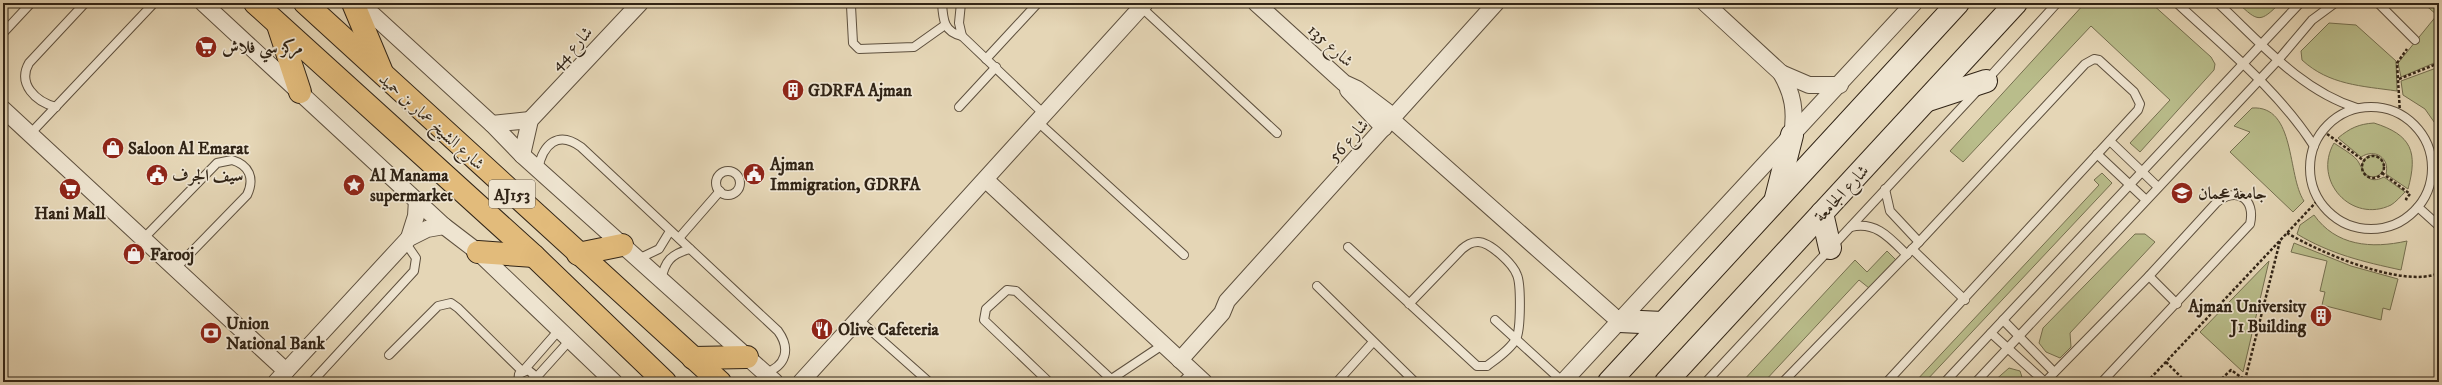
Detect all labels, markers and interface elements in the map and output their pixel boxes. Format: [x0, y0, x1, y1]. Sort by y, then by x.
street label: شارع 135 [1301, 19, 1358, 74]
street label: شارع 44 [546, 22, 599, 77]
supermarket icon: مركز سي فلاش [193, 34, 219, 60]
place label: مركز سي فلاش [222, 37, 303, 63]
street label: شارع الشيخ عمار بن حميد [371, 68, 489, 178]
building icon: GDRFA Ajman [780, 77, 806, 103]
place label: GDRFA Ajman [808, 80, 912, 102]
street label: شارع 56 [1324, 115, 1375, 168]
shop icon: Saloon Al Emarat [100, 135, 126, 161]
place label: Saloon Al Emarat [128, 138, 249, 160]
place label: Ajman Immigration, GDRFA [769, 154, 922, 196]
street label: شارع الجامعة [1810, 160, 1875, 228]
public building icon: Ajman Immigration, GDRFA [741, 161, 767, 187]
public building icon: سيف الجرف [144, 162, 170, 188]
place label: سيف الجرف [172, 165, 244, 187]
place label: Al Manama supermarket [369, 165, 453, 207]
place icon: Al Manama supermarket [341, 172, 367, 198]
supermarket icon: Hani Mall [57, 176, 83, 202]
road number: AJ153 [489, 180, 535, 208]
school or university icon: جامعة عجمان [2169, 180, 2195, 206]
place label: جامعة عجمان [2198, 183, 2267, 205]
place label: Hani Mall [34, 203, 107, 225]
shop icon: Farooj [121, 241, 147, 267]
place label: Farooj [150, 244, 194, 266]
place label: Ajman University J1 Building [2187, 296, 2307, 338]
building icon: Ajman University J1 Building [2308, 303, 2334, 329]
place label: Union National Bank [226, 313, 326, 355]
restaurant icon: Olive Cafeteria [809, 316, 835, 342]
place label: Olive Cafeteria [838, 319, 940, 341]
bank icon: Union National Bank [198, 320, 224, 346]

